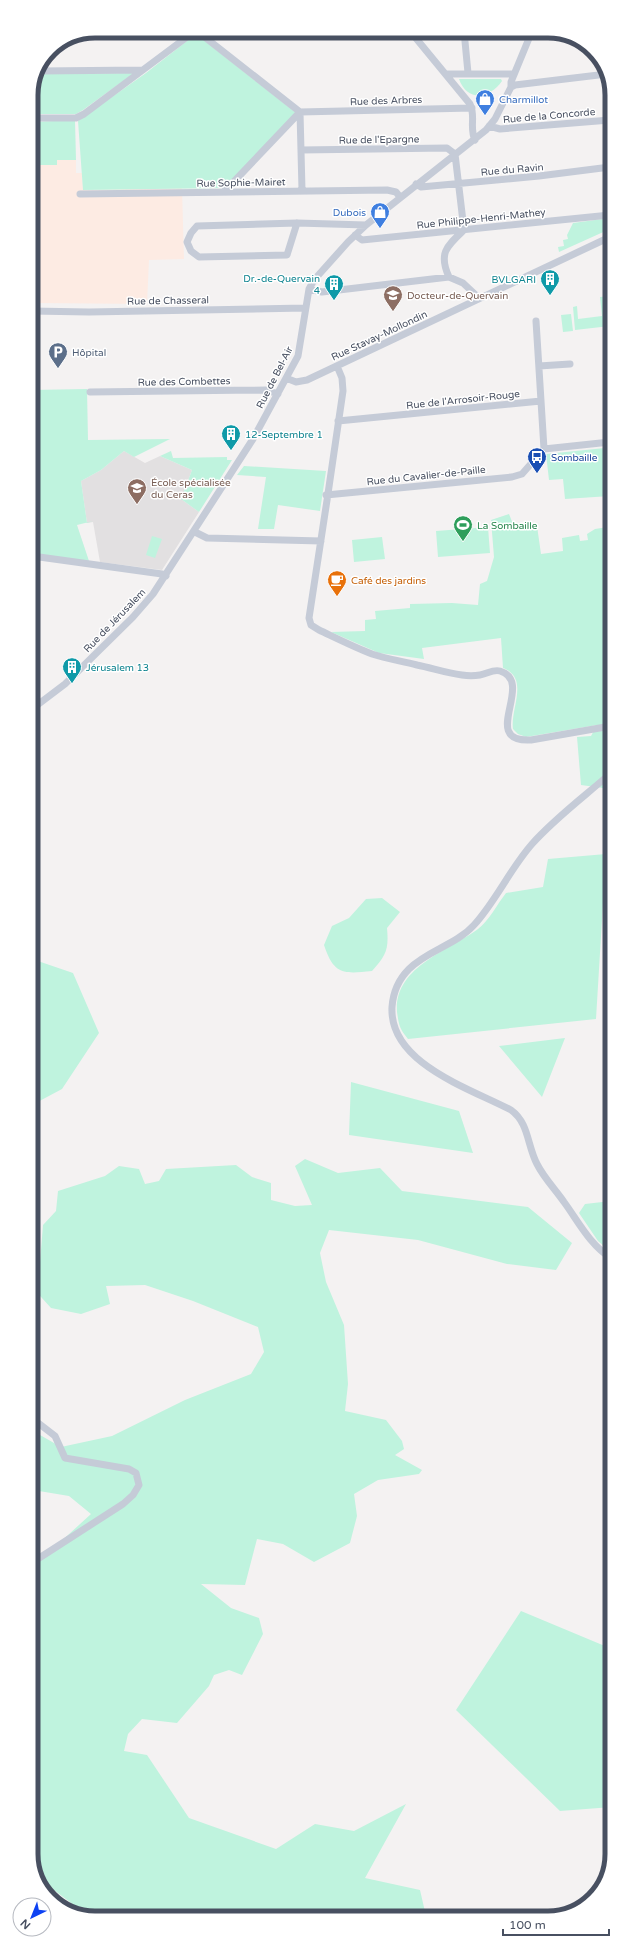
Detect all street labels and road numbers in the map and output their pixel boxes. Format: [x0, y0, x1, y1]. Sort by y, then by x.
street label: Rue des Arbres [350, 94, 423, 108]
street label: Rue de la Concorde [502, 106, 596, 126]
street label: Rue de l'Epargne [339, 133, 420, 147]
street label: Rue du Ravin [480, 161, 544, 179]
street label: Rue Sophie-Mairet [196, 176, 286, 190]
street label: Rue Philippe-Henri-Mathey [416, 206, 547, 232]
street label: Rue de Chasseral [127, 294, 209, 308]
street label: Rue Stavay-Mollondin [330, 308, 429, 363]
street label: Rue de Bel-Air [254, 344, 296, 411]
street label: Rue des Combettes [137, 375, 231, 389]
street label: Rue de l'Arrosoir-Rouge [406, 388, 521, 412]
street label: Rue du Cavalier-de-Paille [366, 464, 487, 488]
street label: Rue de Jérusalem [81, 586, 148, 655]

